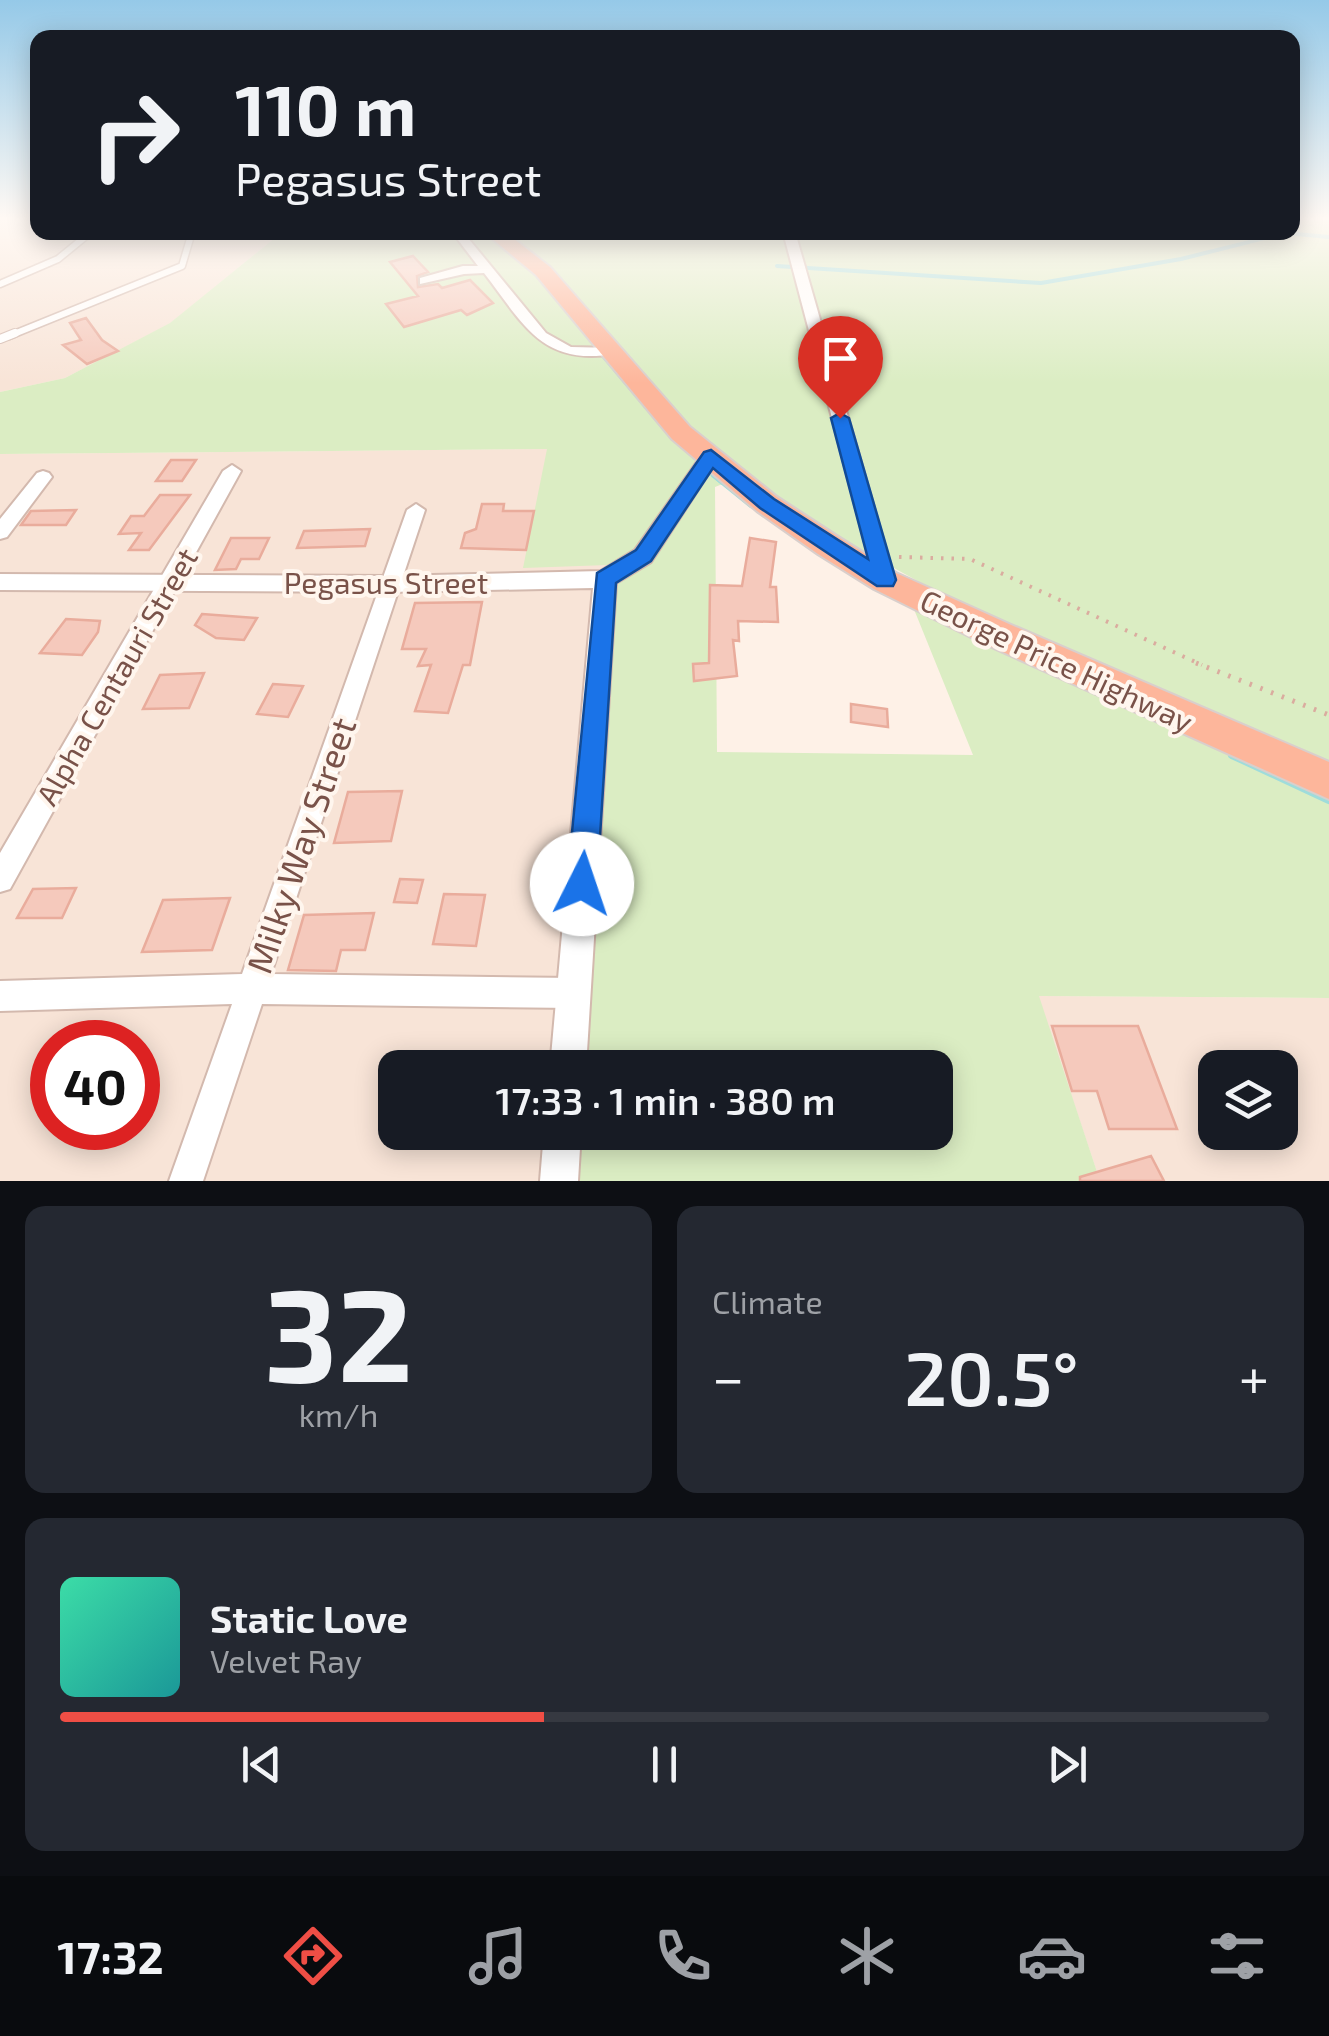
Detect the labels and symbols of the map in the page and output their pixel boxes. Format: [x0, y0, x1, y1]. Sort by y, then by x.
pin [798, 316, 883, 419]
street label: Alpha Centauri Street [28, 541, 204, 811]
street label: Pegasus Street [284, 564, 488, 600]
street label: George Price Highway [915, 581, 1199, 739]
street label: Milky Way Street [237, 712, 363, 978]
position arrow [530, 832, 634, 936]
speed limit sign: 40 [30, 1020, 160, 1150]

